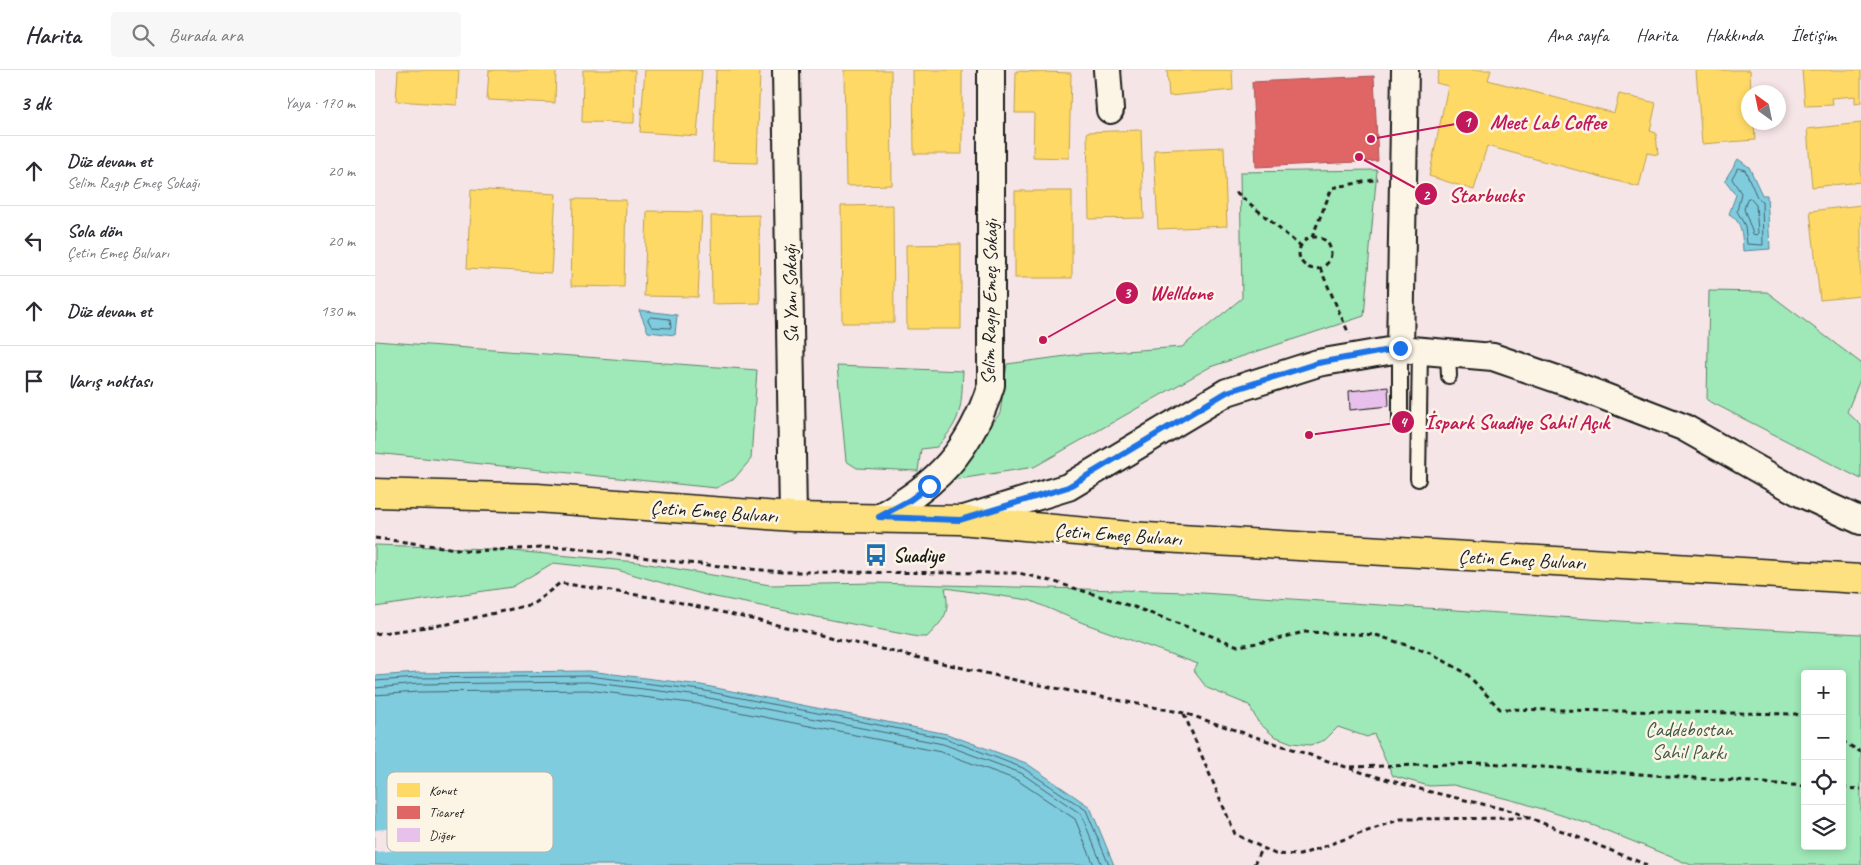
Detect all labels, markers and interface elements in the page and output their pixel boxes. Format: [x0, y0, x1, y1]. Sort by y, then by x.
search box [111, 12, 461, 57]
text: Harita [25, 20, 81, 50]
icon: search [129, 21, 157, 49]
text: Burada ara [169, 23, 243, 47]
text: Ana sayfa [1547, 24, 1608, 46]
text: Harita [1636, 24, 1677, 46]
text: Hakkında [1705, 24, 1763, 46]
text: İletişim [1791, 24, 1836, 46]
north arrow [1741, 85, 1786, 130]
text: 3 dk [20, 90, 51, 116]
text: Yaya · 170 m [284, 93, 355, 113]
callout: Meet Lab Coffee [1455, 104, 1616, 140]
text: Meet Lab Coffee [1490, 109, 1608, 135]
text: 1 [1464, 113, 1473, 132]
text: Düz devam et [67, 149, 152, 173]
icon: ahead [20, 157, 48, 185]
text: 20 m [328, 161, 355, 181]
text: Selim Ragıp Emeç Sokağı [67, 173, 200, 193]
callout: Starbucks [1414, 176, 1533, 212]
text: Starbucks [1449, 182, 1526, 208]
text: 2 [1423, 186, 1431, 205]
street label: Selim Ragıp Emeç Sokağı [976, 218, 1003, 385]
text: Sola dön [67, 219, 122, 243]
icon: left [20, 227, 48, 255]
text: 20 m [328, 231, 355, 251]
text: Çetin Emeç Bulvarı [67, 243, 169, 263]
street label: Su Yanı Sokağı [777, 243, 804, 344]
callout: Welldone [1115, 275, 1223, 311]
text: Welldone [1150, 280, 1214, 306]
text: 3 [1124, 284, 1132, 303]
icon: ahead [20, 297, 48, 325]
text: Düz devam et [67, 299, 152, 323]
text: 130 m [321, 301, 355, 321]
route end [1389, 337, 1412, 360]
icon: arrive [20, 367, 48, 395]
text: Varış noktası [67, 369, 152, 393]
callout: İspark Suadiye Sahil Açık [1390, 404, 1619, 440]
text: İspark Suadiye Sahil Açık [1425, 409, 1611, 435]
text: 4 [1400, 413, 1409, 432]
route start [918, 475, 941, 498]
street label: Çetin Emeç Bulvarı [649, 495, 780, 529]
street label: Çetin Emeç Bulvarı [1053, 518, 1184, 552]
bus stop icon: Suadiye [863, 542, 889, 568]
place label: Suadiye [893, 543, 946, 569]
street label: Çetin Emeç Bulvarı [1458, 544, 1588, 575]
map controls [1801, 670, 1846, 850]
button: + [1801, 670, 1846, 715]
button: − [1801, 715, 1846, 760]
park label: Caddebostan Sahil Parkı [1645, 717, 1734, 765]
button: locate [1801, 760, 1846, 805]
legend [387, 772, 553, 852]
text: Konut [429, 782, 458, 799]
text: Ticaret [429, 804, 465, 821]
button: layers [1801, 805, 1846, 850]
text: Diğer [429, 827, 456, 844]

